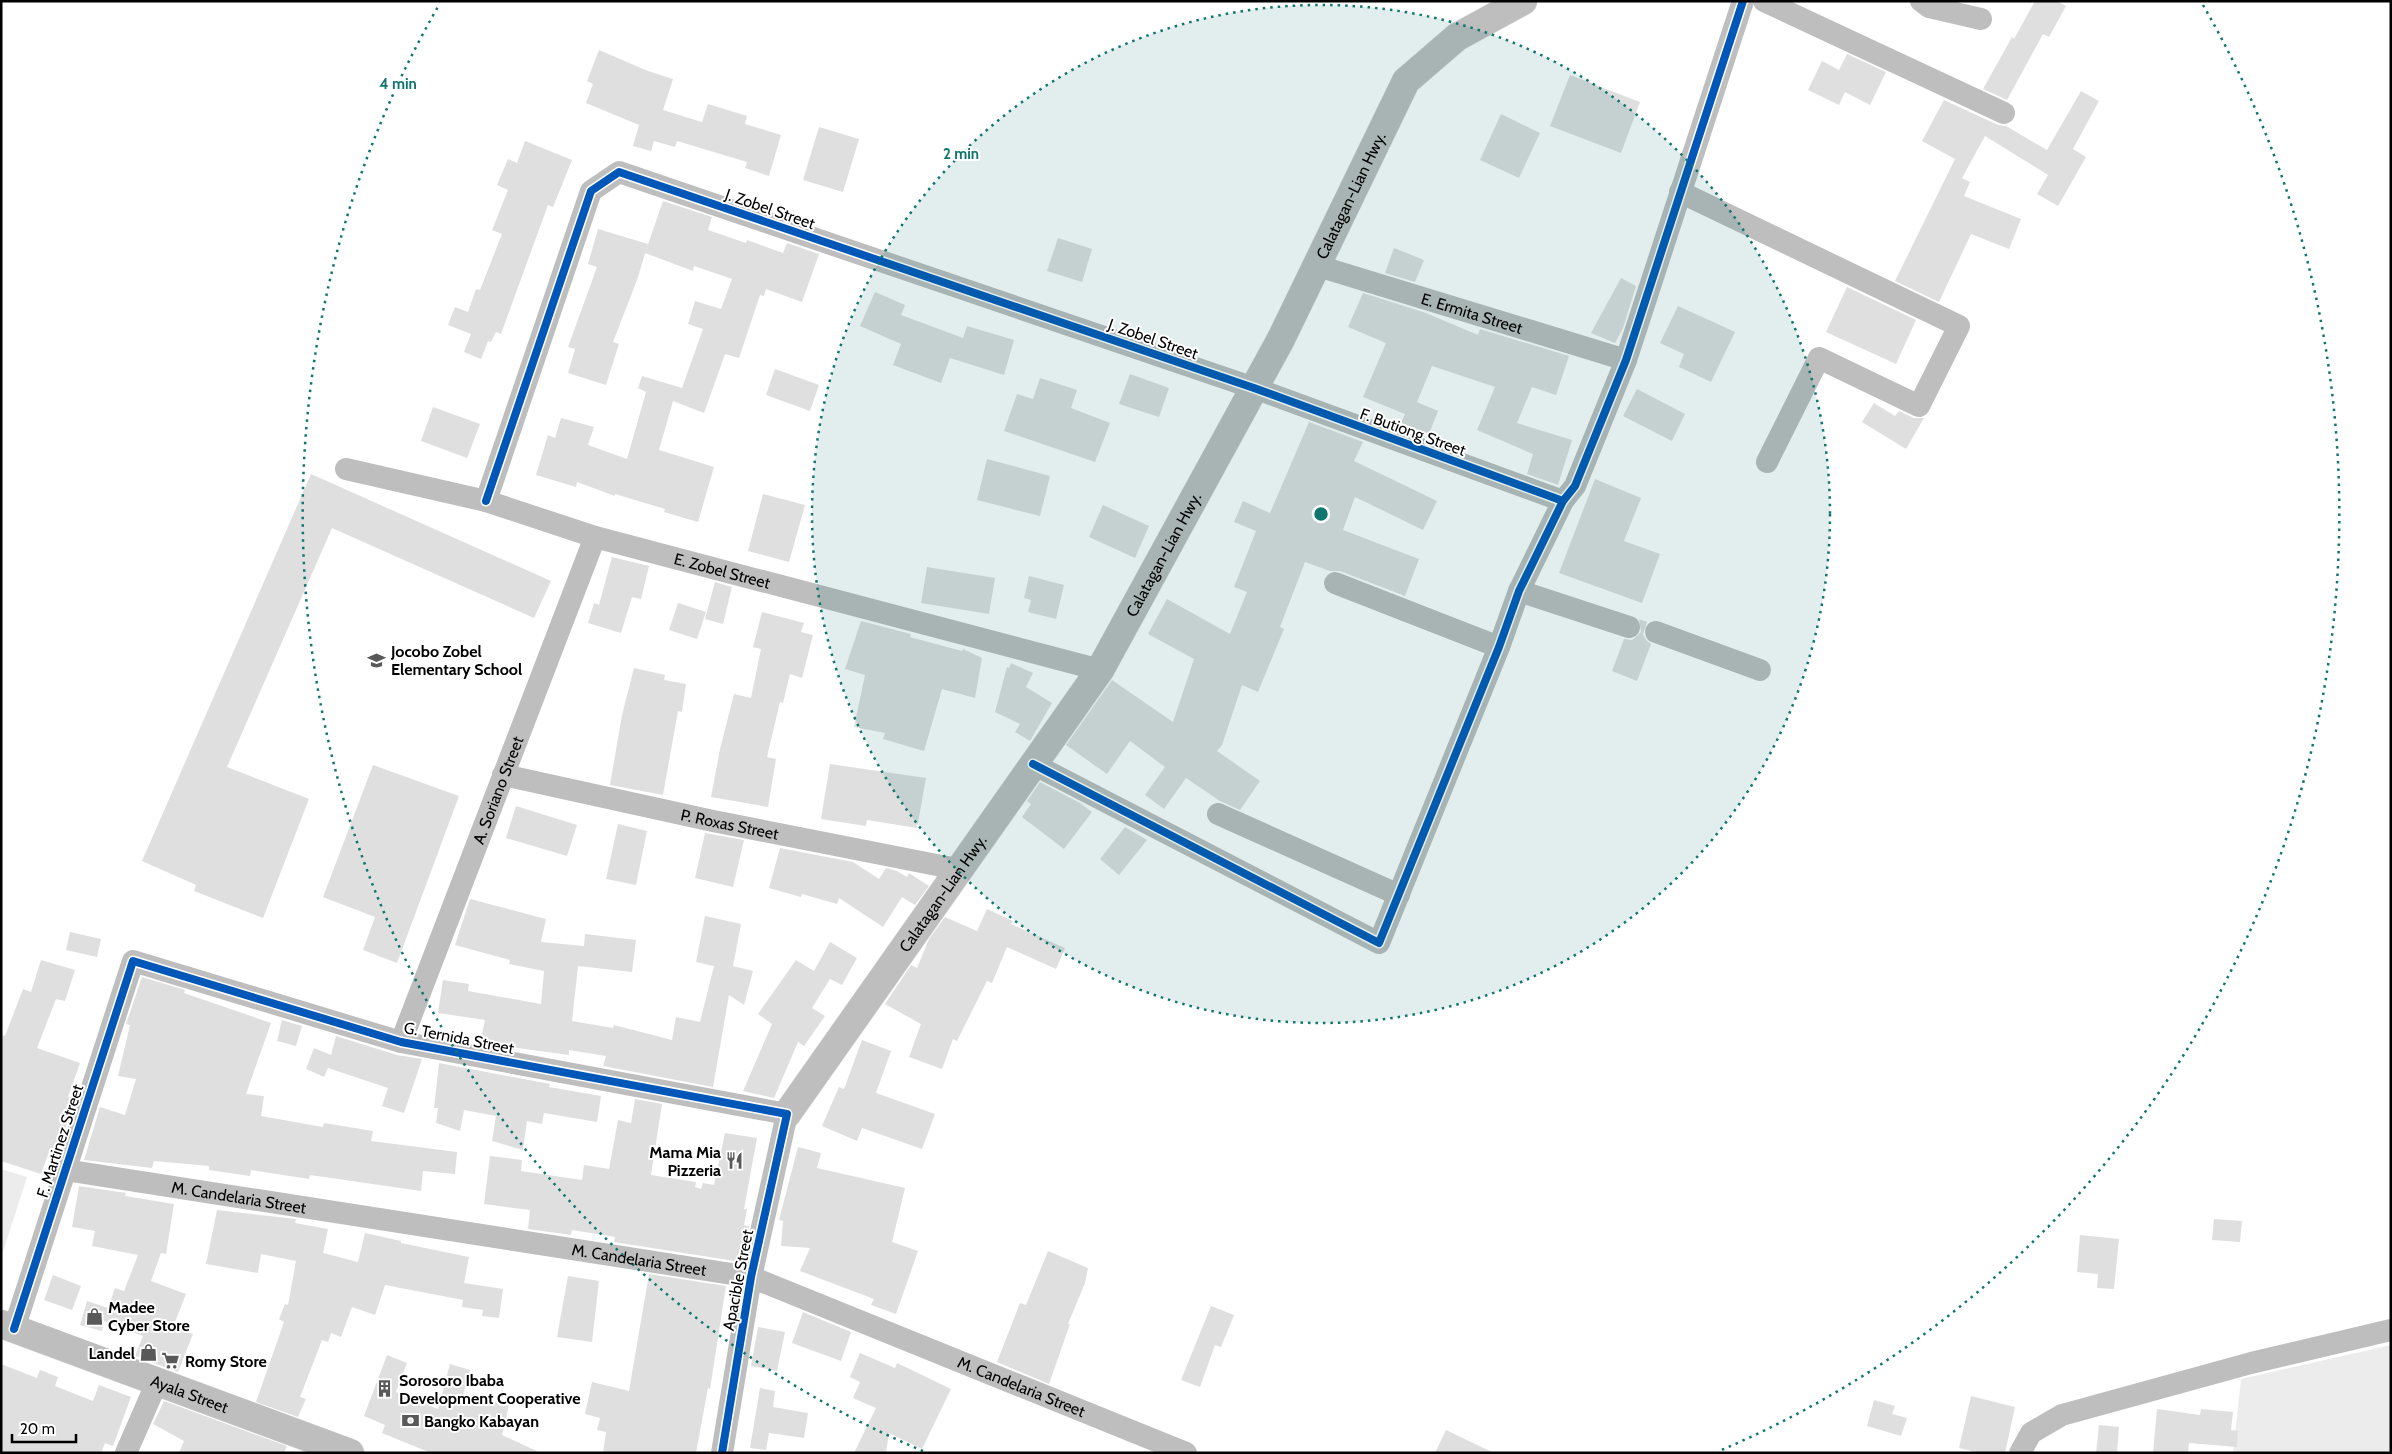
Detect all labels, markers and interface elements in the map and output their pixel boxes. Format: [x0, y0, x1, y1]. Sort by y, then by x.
text: 4 min [379, 75, 417, 93]
street label: Calatagan-Lian Hwy. [1312, 129, 1389, 262]
text: 2 min [943, 145, 979, 163]
street label: J. Zobel Street [722, 184, 818, 233]
street label: E. Ermita Street [1419, 289, 1526, 338]
street label: J. Zobel Street [1105, 314, 1201, 363]
street label: F. Butiong Street [1357, 404, 1469, 460]
street label: Calatagan-Lian Hwy. [1122, 489, 1205, 620]
centre of rings [1312, 505, 1330, 523]
street label: E. Zobel Street [672, 549, 773, 592]
place label: Jocobo Zobel Elementary School [390, 642, 522, 679]
school or university icon: Jocobo Zobel Elementary School [367, 650, 387, 670]
street label: A. Soriano Street [469, 733, 527, 846]
street label: P. Roxas Street [679, 805, 781, 843]
street label: Calatagan-Lian Hwy. [895, 831, 990, 955]
street label: G. Ternida Street [402, 1018, 516, 1058]
street label: F. Martinez Street [33, 1081, 87, 1200]
place label: Mama Mia Pizzeria [649, 1143, 721, 1180]
restaurant icon: Mama Mia Pizzeria [725, 1151, 745, 1171]
street label: M. Candelaria Street [170, 1177, 308, 1217]
street label: Apacible Street [719, 1227, 757, 1332]
street label: M. Candelaria Street [570, 1240, 708, 1279]
place label: Madee Cyber Store [108, 1298, 190, 1335]
shop icon: Madee Cyber Store [84, 1306, 104, 1326]
shop icon: Landel [139, 1343, 159, 1363]
place label: Landel [89, 1344, 135, 1363]
supermarket icon: Romy Store [161, 1351, 181, 1371]
place label: Romy Store [185, 1352, 267, 1371]
street label: M. Candelaria Street [955, 1352, 1089, 1421]
street label: Ayala Street [148, 1371, 231, 1417]
place label: Sorosoro Ibaba Development Cooperative [399, 1371, 581, 1408]
building icon: Sorosoro Ibaba Development Cooperative [375, 1379, 395, 1399]
bank icon: Bangko Kabayan [400, 1411, 420, 1431]
scale bar [12, 1412, 76, 1444]
place label: Bangko Kabayan [424, 1412, 539, 1431]
text: 20 m [20, 1420, 55, 1438]

